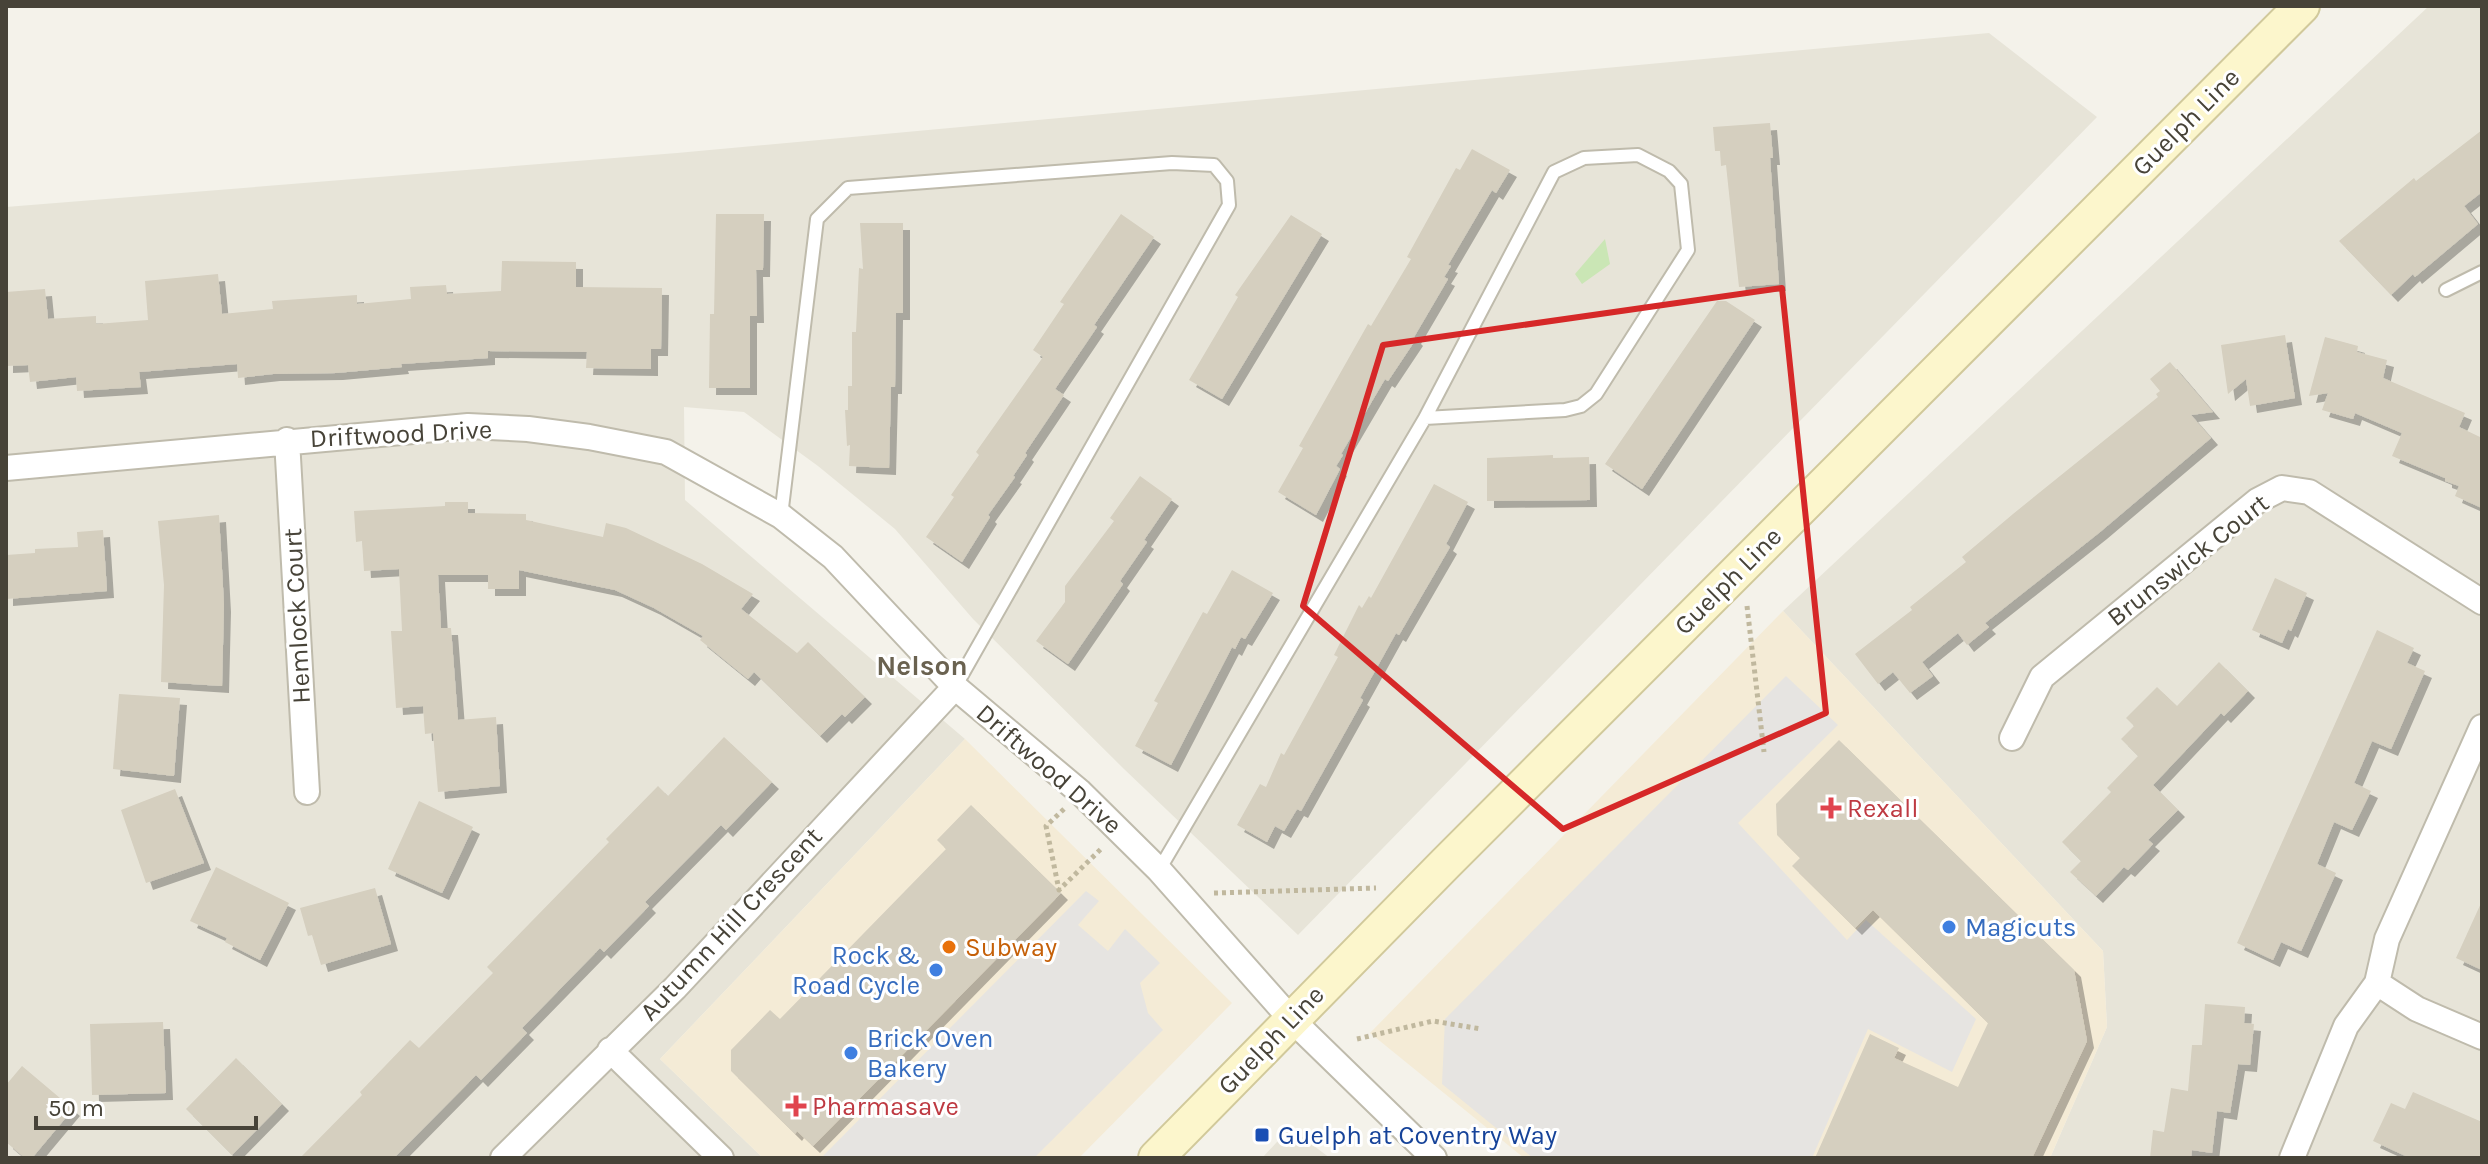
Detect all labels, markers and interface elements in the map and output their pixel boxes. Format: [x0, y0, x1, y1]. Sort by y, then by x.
street label: Guelph Line [2126, 62, 2246, 182]
street label: Driftwood Drive [309, 414, 493, 454]
street label: Brunswick Court [2101, 487, 2275, 633]
street label: Guelph Line [1668, 521, 1788, 641]
street label: Hemlock Court [277, 527, 317, 705]
district label: Nelson [876, 649, 968, 682]
street label: Driftwood Drive [970, 697, 1128, 841]
place label: Rexall [1847, 793, 1918, 824]
marker: Rexall [1822, 799, 1840, 817]
street label: Autumn Hill Crescent [633, 821, 829, 1027]
place label: Magicuts [1965, 912, 2076, 943]
marker: Magicuts [1940, 918, 1958, 936]
place label: Subway [965, 932, 1057, 963]
marker: Subway [940, 938, 958, 956]
place label: Rock & Road Cycle [792, 940, 920, 1001]
marker: Rock & Road Cycle [927, 961, 945, 979]
street label: Guelph Line [1212, 979, 1330, 1101]
place label: Brick Oven Bakery [867, 1023, 993, 1084]
marker: Brick Oven Bakery [842, 1044, 860, 1062]
scale bar [36, 1080, 256, 1130]
place label: Pharmasave [812, 1091, 959, 1122]
text: 50 m [48, 1094, 104, 1122]
marker: Pharmasave [787, 1097, 805, 1115]
place label: Guelph at Coventry Way [1278, 1120, 1557, 1151]
marker: Guelph at Coventry Way [1253, 1126, 1271, 1144]

